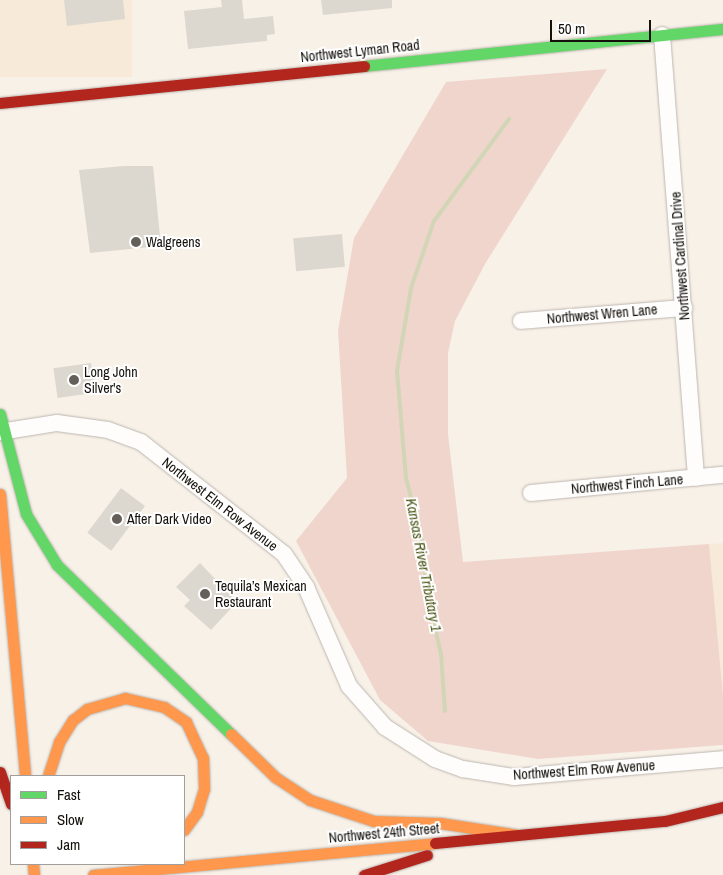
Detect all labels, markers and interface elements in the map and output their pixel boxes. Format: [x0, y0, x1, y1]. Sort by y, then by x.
scale bar [553, 10, 654, 42]
text: 50 m [558, 18, 585, 39]
street label: Northwest Lyman Road [300, 36, 420, 66]
street label: Northwest Cardinal Drive [667, 191, 693, 321]
place label: Walgreens [146, 234, 200, 250]
marker: Walgreens [130, 236, 142, 248]
street label: Northwest Wren Lane [546, 301, 658, 327]
place label: Long John Silver's [84, 364, 138, 397]
marker: Long John Silver's [68, 374, 80, 386]
street label: Northwest Elm Row Avenue [159, 453, 281, 555]
street label: Northwest Finch Lane [570, 471, 684, 497]
water label: Kansas River Tributary 1 [402, 496, 446, 634]
place label: After Dark Video [127, 511, 212, 527]
marker: After Dark Video [111, 513, 123, 525]
place label: Tequila’s Mexican Restaurant [215, 578, 307, 610]
marker: Tequila’s Mexican Restaurant [199, 588, 211, 600]
street label: Northwest Elm Row Avenue [512, 757, 656, 783]
legend [10, 775, 185, 865]
text: Fast [57, 784, 80, 805]
text: Slow [57, 809, 84, 830]
street label: Northwest 24th Street [328, 820, 440, 846]
text: Jam [57, 834, 80, 855]

